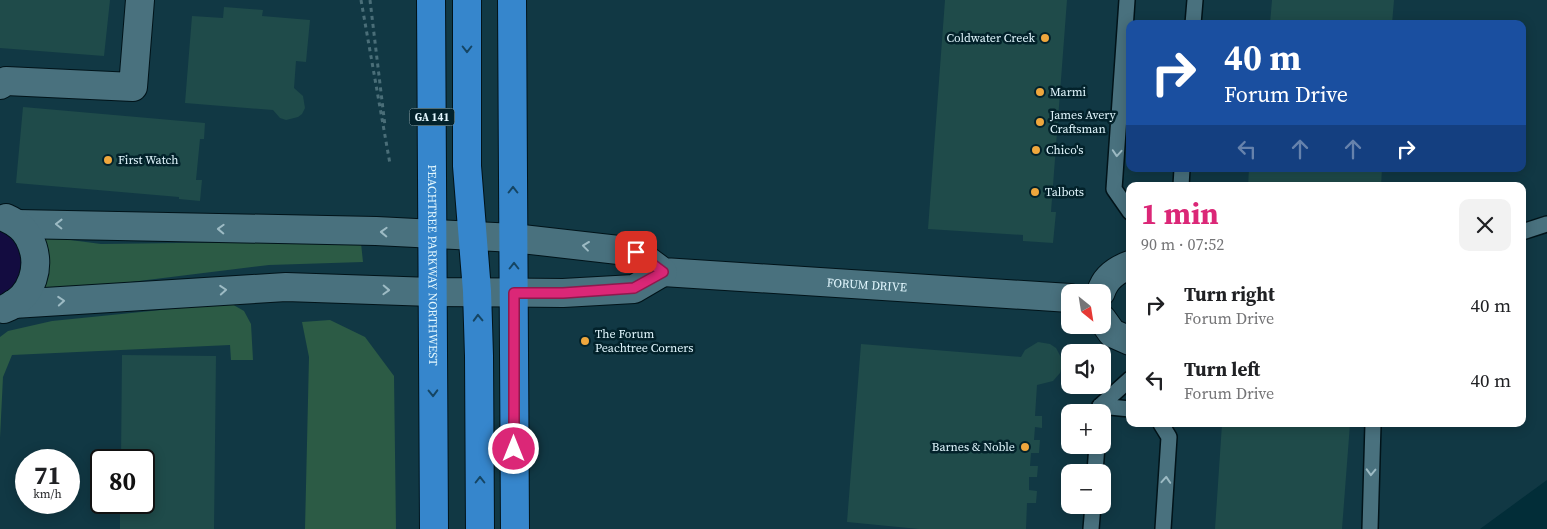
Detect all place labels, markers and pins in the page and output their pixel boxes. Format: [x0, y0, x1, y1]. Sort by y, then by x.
place label: Coldwater Creek [947, 30, 1035, 46]
marker: Coldwater Creek [1039, 32, 1051, 44]
place label: Marmi [1050, 84, 1087, 100]
marker: Marmi [1034, 86, 1046, 98]
place label: James Avery Craftsman [1049, 107, 1117, 137]
marker: James Avery Craftsman [1034, 116, 1046, 128]
place label: Chico's [1046, 142, 1083, 158]
marker: Chico's [1030, 144, 1042, 156]
place label: First Watch [118, 152, 179, 168]
marker: First Watch [102, 154, 114, 166]
place label: Talbots [1045, 184, 1084, 200]
marker: Talbots [1029, 186, 1041, 198]
pin [615, 231, 657, 273]
place label: The Forum Peachtree Corners [595, 326, 694, 356]
marker: The Forum Peachtree Corners [579, 335, 591, 347]
place label: Barnes & Noble [932, 439, 1015, 455]
marker: Barnes & Noble [1019, 441, 1031, 453]

